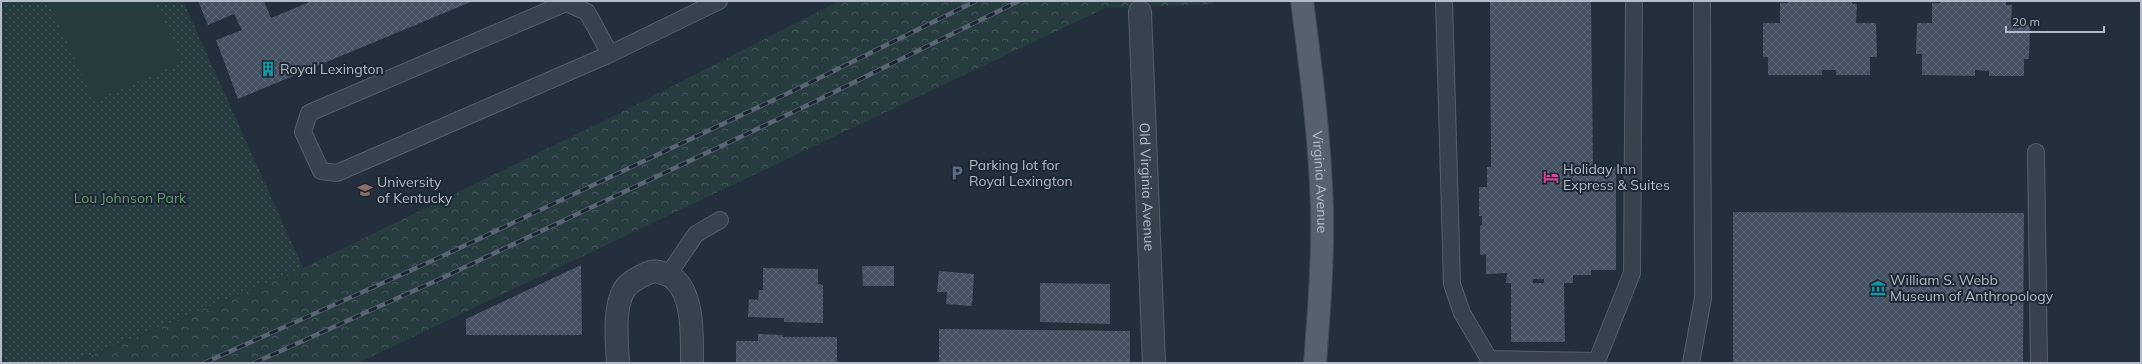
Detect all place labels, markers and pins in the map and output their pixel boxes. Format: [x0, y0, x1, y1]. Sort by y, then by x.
building icon: Royal Lexington [259, 60, 277, 78]
place label: Royal Lexington [280, 60, 384, 78]
place label: Parking lot for Royal Lexington [969, 156, 1073, 190]
place label: Holiday Inn Express & Suites [1563, 160, 1670, 194]
parking icon: Parking lot for Royal Lexington [948, 164, 966, 182]
hotel icon: Holiday Inn Express & Suites [1542, 168, 1560, 186]
place label: University of Kentucky [377, 173, 453, 207]
school or university icon: University of Kentucky [356, 181, 374, 199]
place label: William S. Webb Museum of Anthropology [1890, 271, 2054, 305]
museum icon: William S. Webb Museum of Anthropology [1869, 279, 1887, 297]

